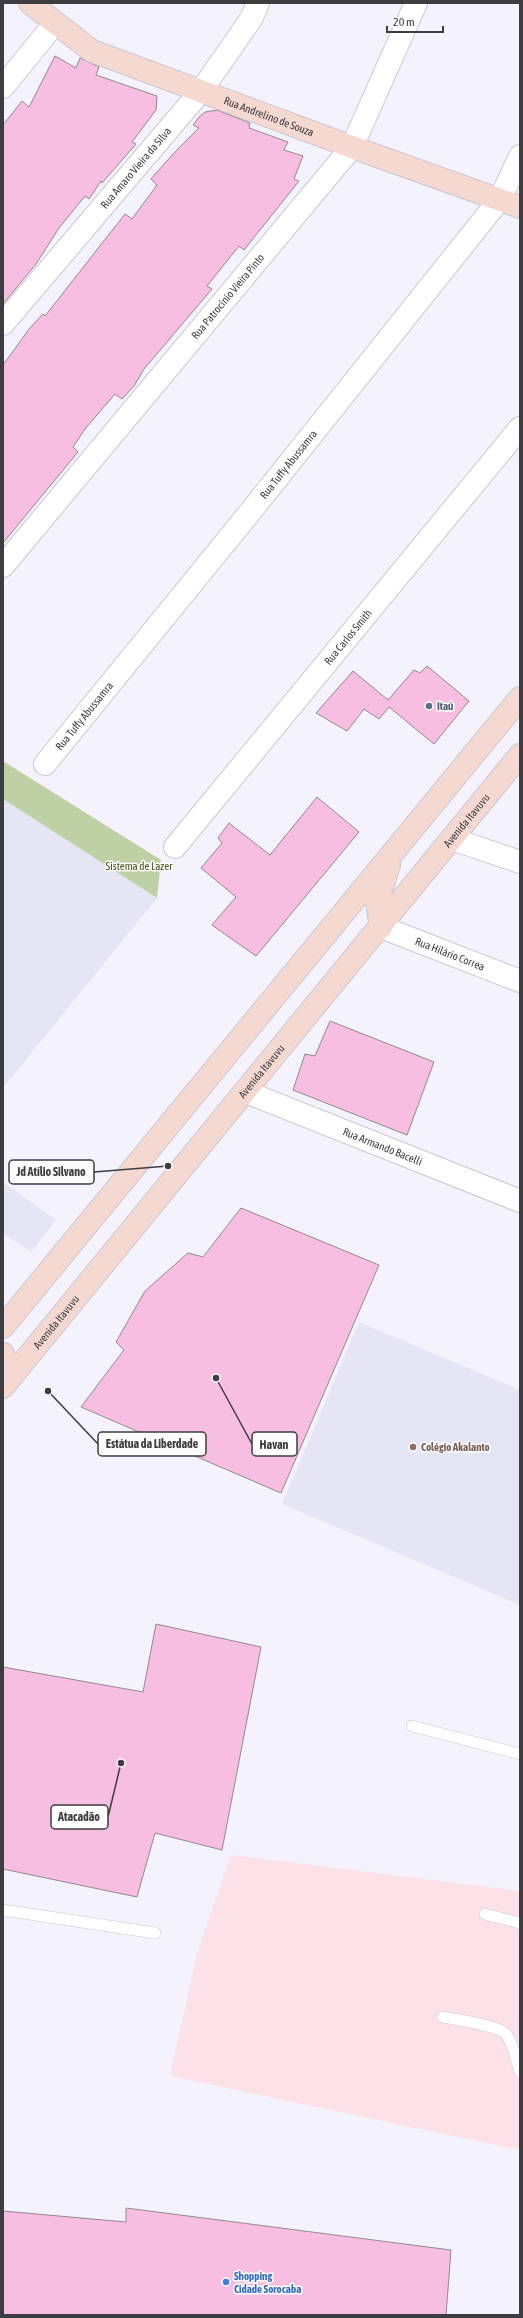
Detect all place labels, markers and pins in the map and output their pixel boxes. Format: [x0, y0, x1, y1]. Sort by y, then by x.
place label: Itaú [437, 700, 453, 712]
marker: Itaú [424, 701, 434, 711]
callout: Jd Atílio Silvano [9, 1160, 94, 1184]
callout: Estátua da Liberdade [98, 1432, 206, 1456]
callout: Havan [252, 1432, 297, 1456]
place label: Colégio Akalanto [421, 1441, 490, 1453]
marker: Colégio Akalanto [408, 1442, 418, 1452]
callout: Atacadão [51, 1805, 108, 1829]
place label: Shopping Cidade Sorocaba [234, 2270, 301, 2295]
marker: Shopping Cidade Sorocaba [221, 2277, 231, 2287]

